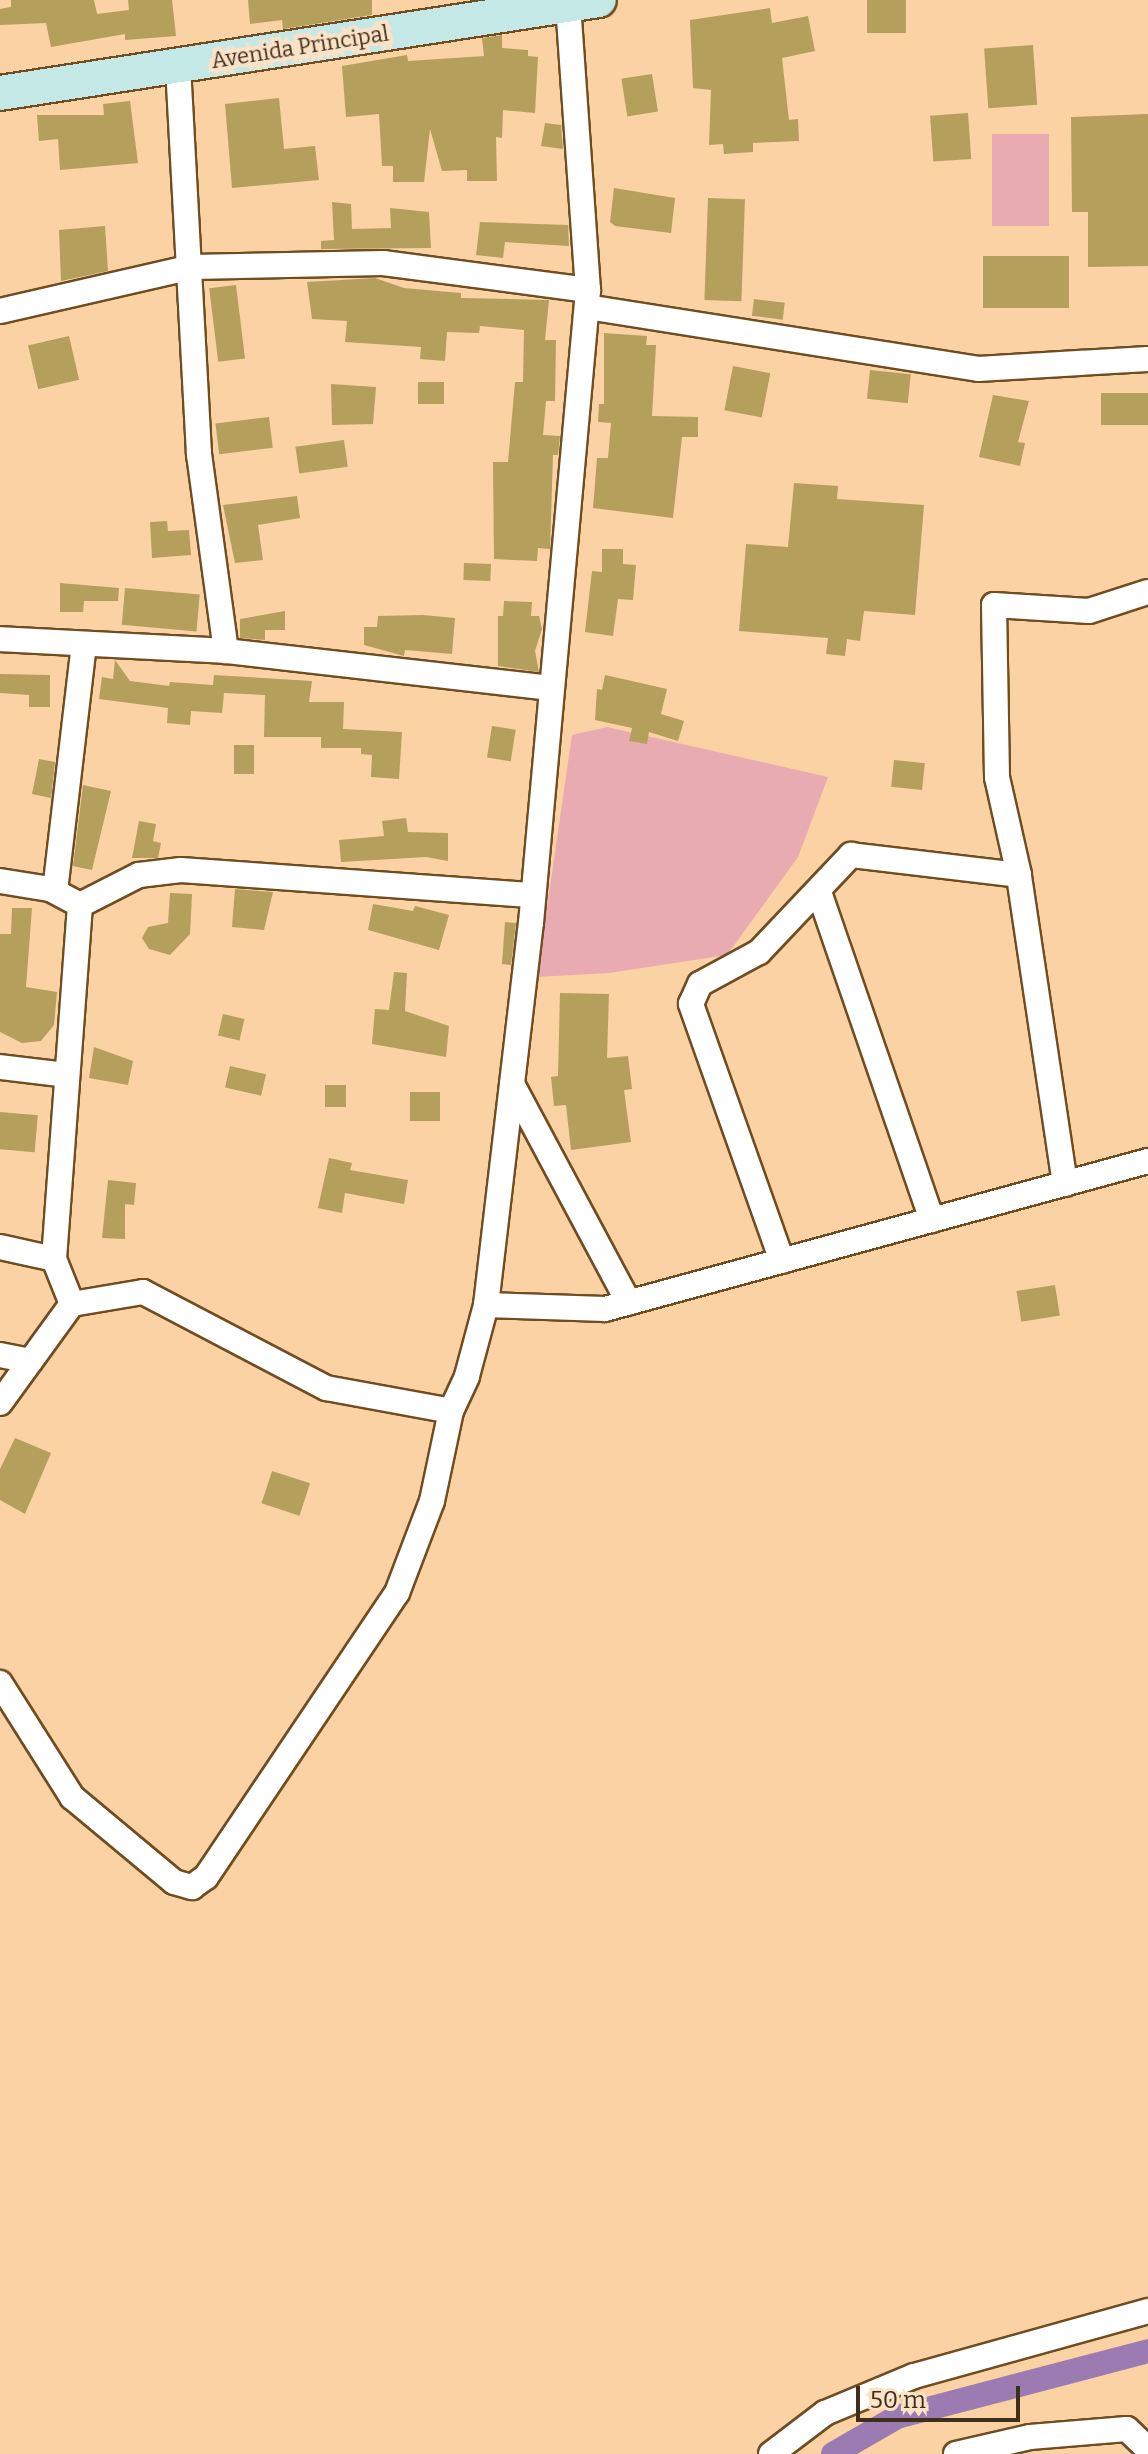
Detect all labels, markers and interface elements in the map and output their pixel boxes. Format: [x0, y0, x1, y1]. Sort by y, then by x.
street label: Avenida Principal [209, 20, 391, 74]
scale bar [860, 2370, 1024, 2420]
text: 50 m [870, 2386, 926, 2414]

